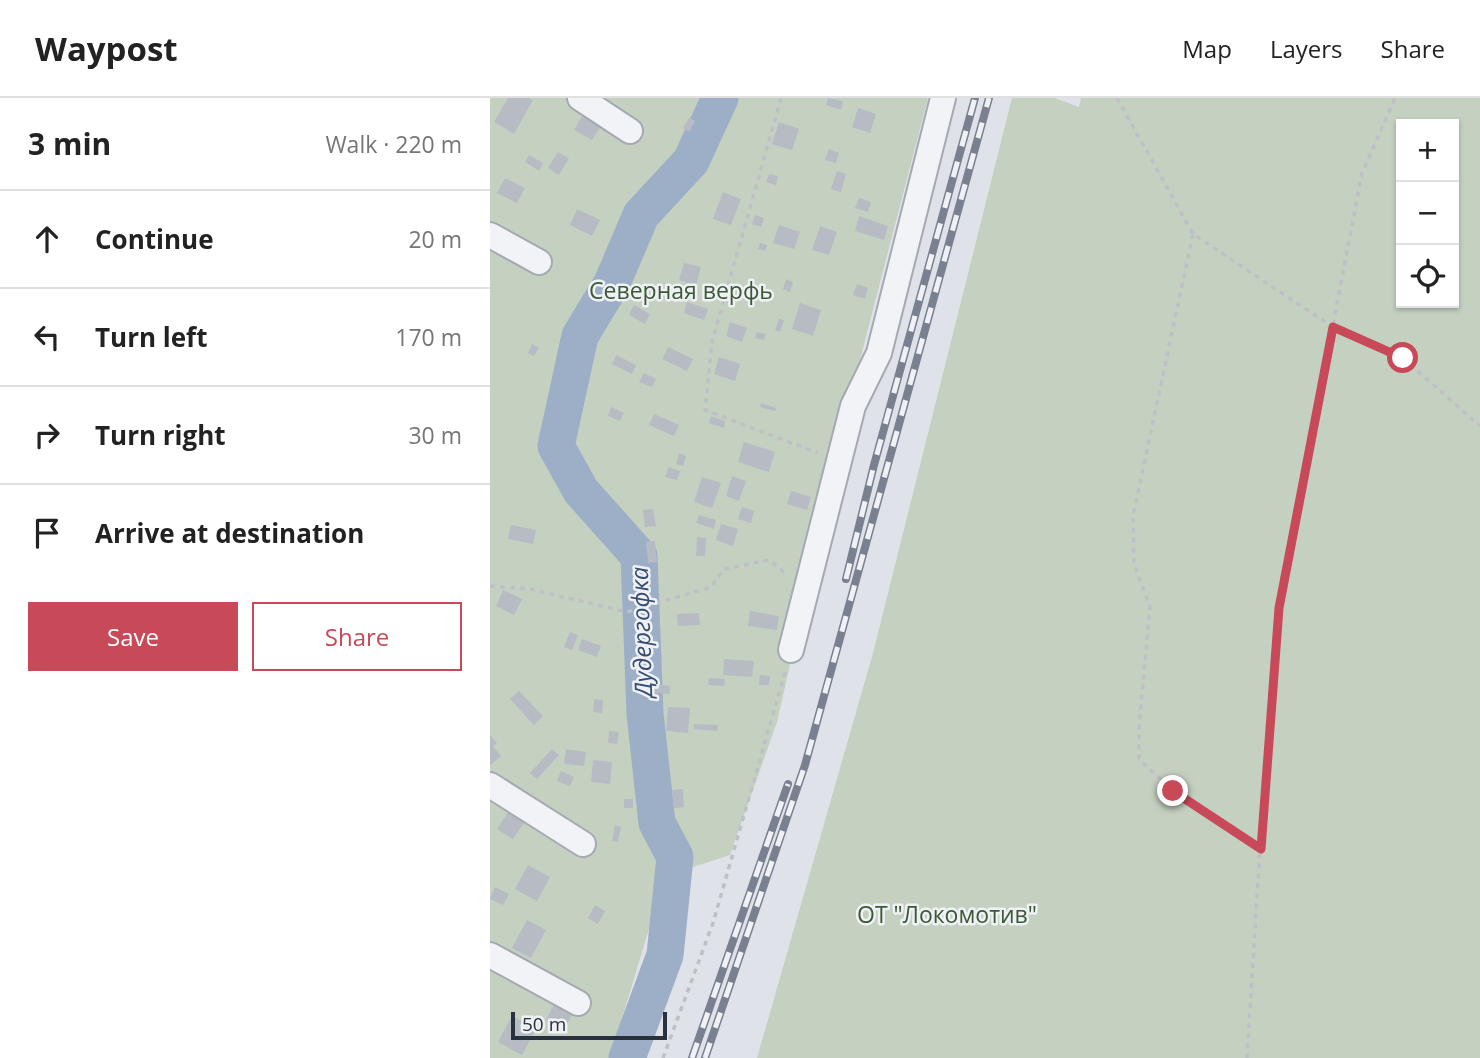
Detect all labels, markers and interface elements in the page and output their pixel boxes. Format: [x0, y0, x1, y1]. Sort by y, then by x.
text: Waypost [35, 26, 178, 71]
text: Map [1182, 32, 1232, 65]
text: Layers [1270, 32, 1343, 65]
text: Share [1381, 32, 1445, 65]
map controls [1396, 119, 1459, 308]
button: + [1396, 119, 1459, 182]
text: 3 min [28, 123, 111, 164]
text: Walk · 220 m [325, 128, 462, 160]
button: − [1396, 182, 1459, 245]
icon: ahead [28, 220, 66, 258]
text: Continue [95, 221, 214, 257]
text: 20 m [408, 223, 462, 255]
button: locate [1396, 245, 1459, 308]
park label: Северная верфь [589, 274, 773, 306]
icon: left [28, 318, 66, 356]
text: Turn left [95, 319, 207, 355]
text: 170 m [395, 321, 462, 353]
route start [1387, 342, 1418, 373]
icon: right [28, 416, 66, 454]
text: Turn right [95, 417, 226, 453]
text: 30 m [408, 419, 462, 451]
icon: arrive [28, 514, 66, 552]
text: Arrive at destination [95, 515, 364, 551]
water label: Дудергофка [622, 566, 659, 700]
button: Save [28, 602, 238, 671]
button: Share [252, 602, 462, 671]
route end [1157, 775, 1188, 806]
park label: ОТ "Локомотив" [857, 898, 1037, 930]
scale bar [511, 1009, 667, 1041]
text: 50 m [522, 1011, 566, 1037]

